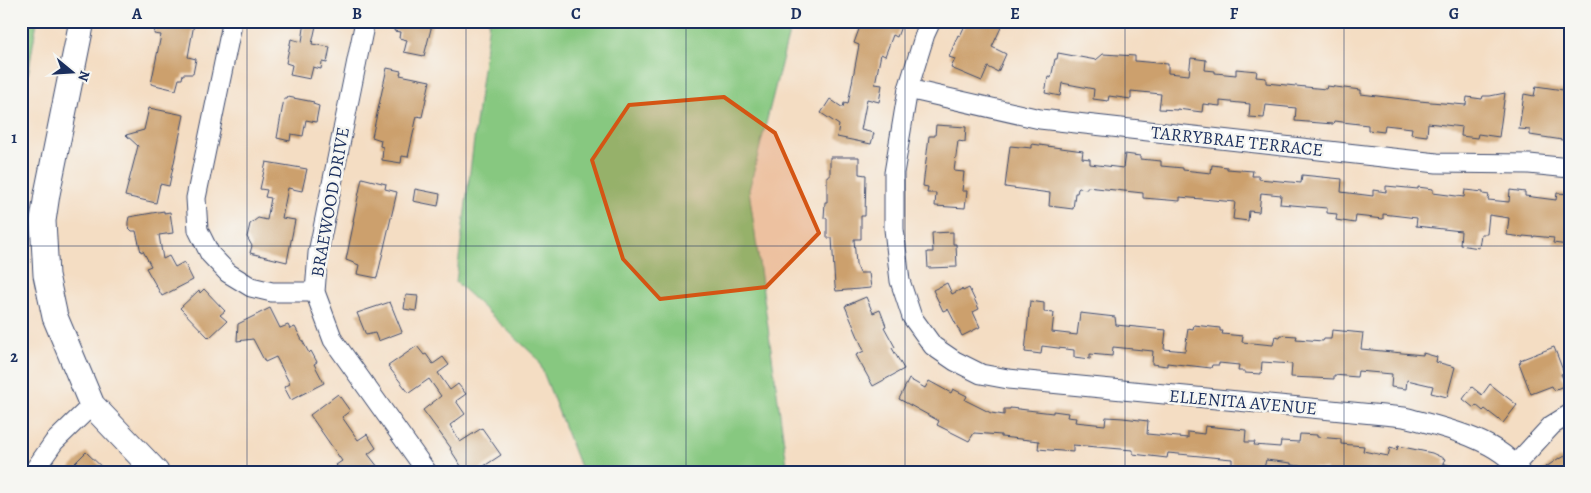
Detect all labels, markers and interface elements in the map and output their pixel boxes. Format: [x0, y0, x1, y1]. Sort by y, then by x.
text: A [131, 3, 143, 25]
text: B [352, 3, 362, 25]
text: C [571, 3, 581, 25]
text: D [790, 3, 802, 25]
text: E [1010, 3, 1020, 25]
text: F [1230, 3, 1239, 25]
text: G [1449, 3, 1459, 25]
north arrow [48, 48, 98, 98]
text: N [73, 68, 94, 84]
street label: TARRYBRAE TERRACE [1150, 120, 1324, 162]
street label: BRAEWOOD DRIVE [305, 125, 355, 279]
text: 1 [11, 127, 17, 149]
text: 2 [10, 346, 18, 368]
street label: ELLENITA AVENUE [1168, 384, 1318, 420]

